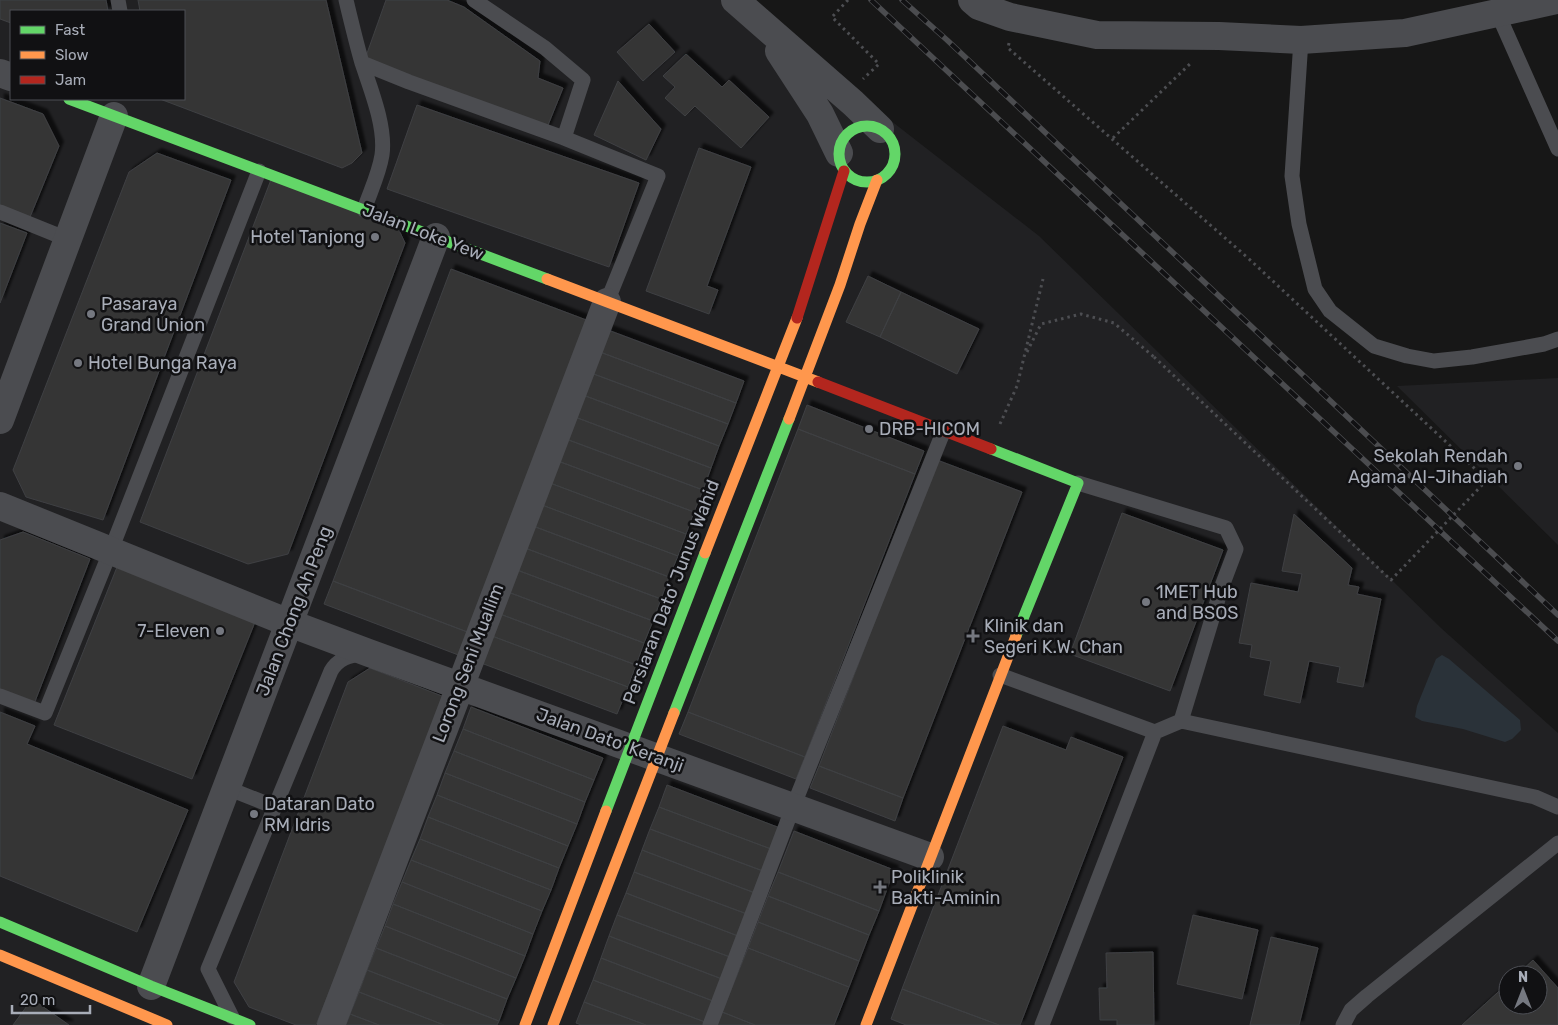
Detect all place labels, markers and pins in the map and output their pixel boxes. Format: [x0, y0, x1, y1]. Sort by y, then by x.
place label: Hotel Tanjong [250, 226, 365, 248]
marker: Hotel Tanjong [369, 231, 381, 243]
place label: Pasaraya Grand Union [101, 293, 205, 336]
marker: Pasaraya Grand Union [85, 308, 97, 320]
place label: Hotel Bunga Raya [88, 352, 237, 374]
marker: Hotel Bunga Raya [72, 357, 84, 369]
place label: DRB-HICOM [879, 418, 980, 440]
marker: DRB-HICOM [863, 423, 875, 435]
place label: Sekolah Rendah Agama Al-Jihadiah [1348, 445, 1508, 488]
marker: Sekolah Rendah Agama Al-Jihadiah [1512, 460, 1524, 472]
place label: 1MET Hub and BSOS [1156, 581, 1239, 624]
marker: 1MET Hub and BSOS [1140, 596, 1152, 608]
place label: Klinik dan Segeri K.W. Chan [984, 615, 1123, 658]
place label: 7-Eleven [137, 620, 210, 642]
marker: 7-Eleven [214, 625, 226, 637]
marker: Klinik dan Segeri K.W. Chan [966, 629, 980, 643]
place label: Dataran Dato RM Idris [264, 793, 375, 836]
marker: Dataran Dato RM Idris [248, 808, 260, 820]
place label: Poliklinik Bakti-Aminin [891, 866, 1001, 909]
marker: Poliklinik Bakti-Aminin [873, 880, 887, 894]

